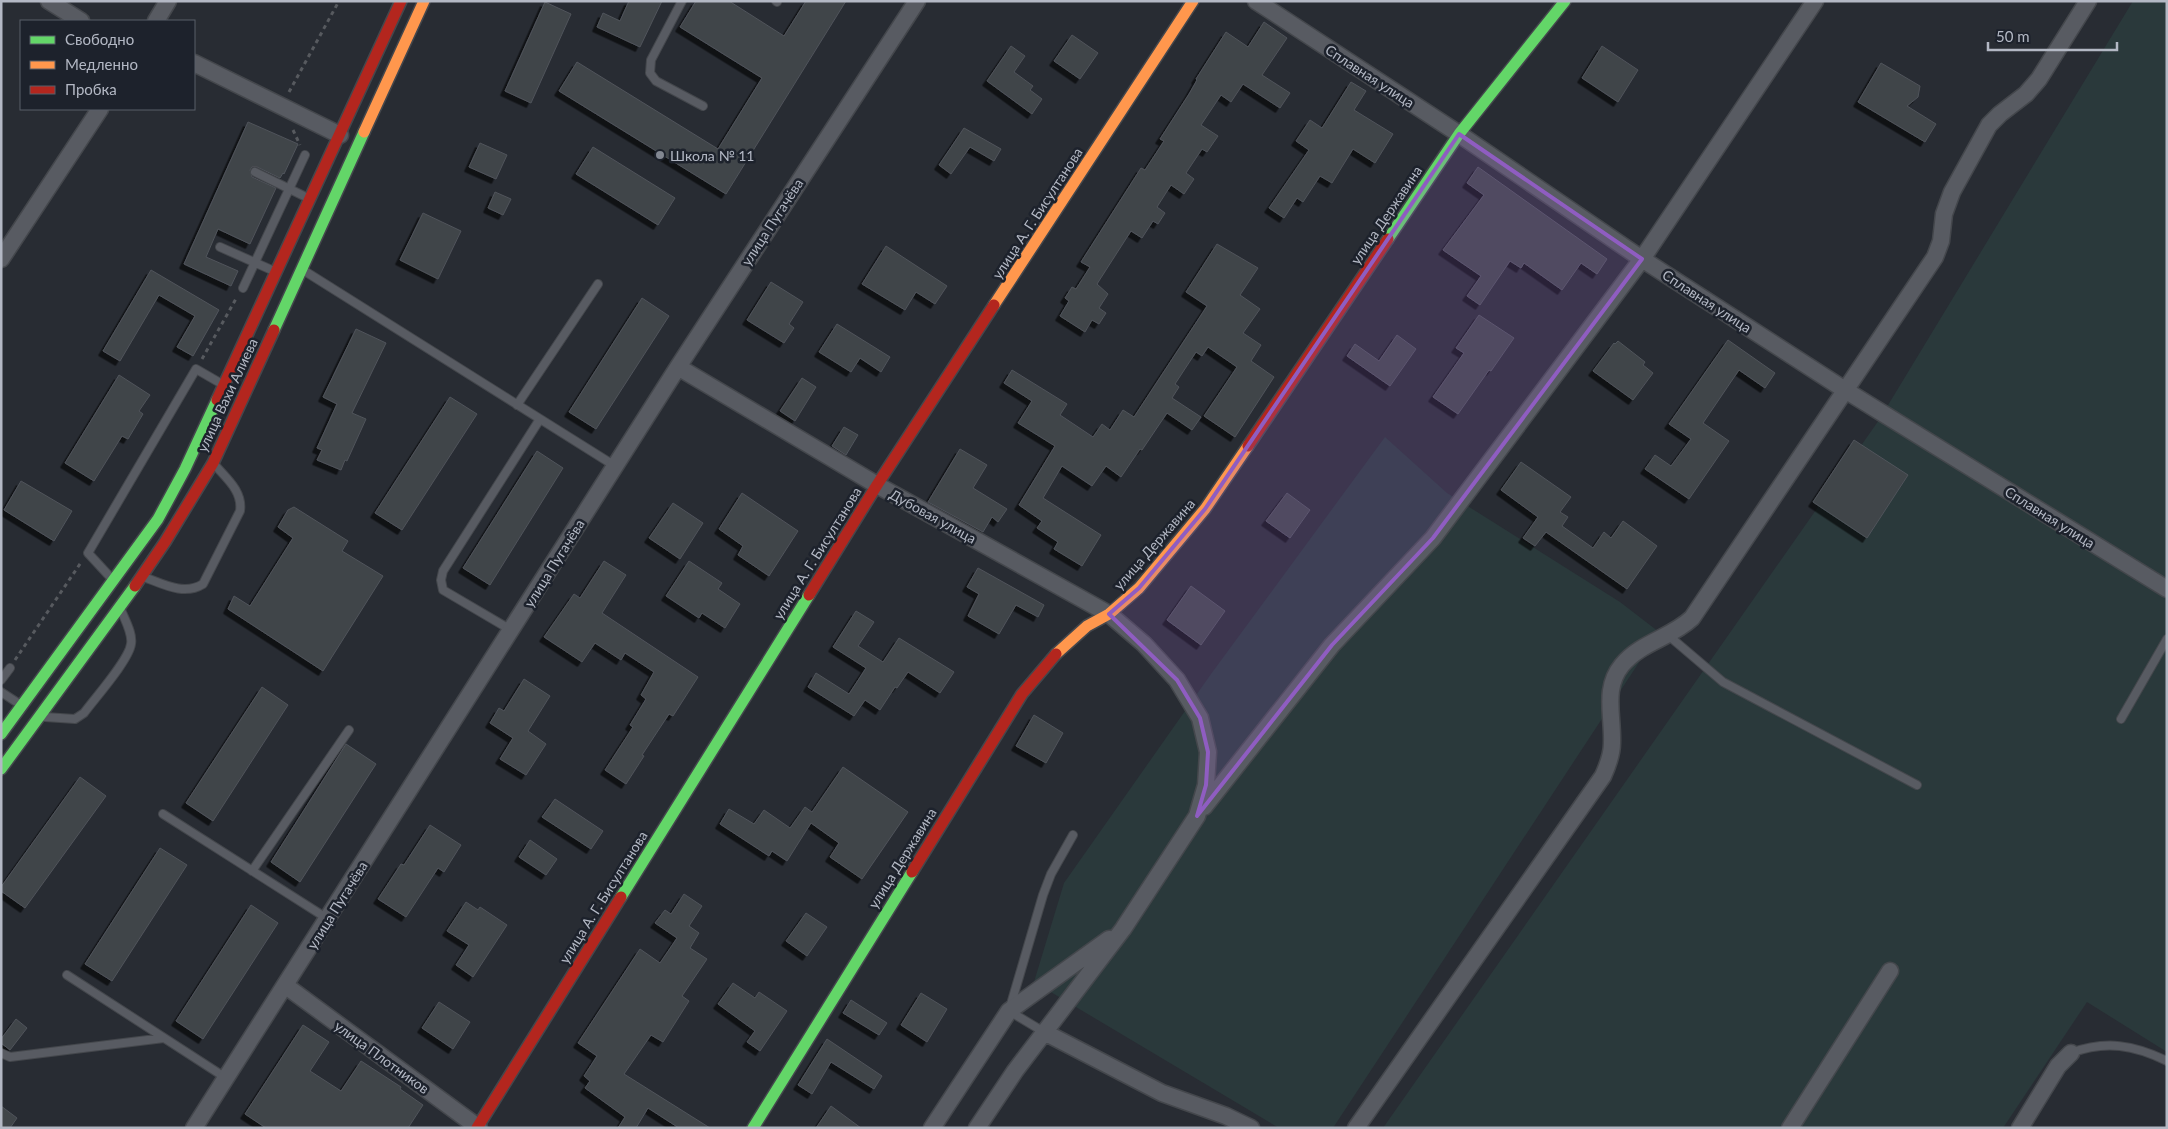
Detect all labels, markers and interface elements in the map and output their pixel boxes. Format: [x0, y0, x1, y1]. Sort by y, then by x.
legend [20, 20, 195, 110]
scale bar [1988, 20, 2117, 52]
text: 50 m [1996, 27, 2030, 45]
text: Свободно [65, 30, 134, 48]
street label: Сплавная улица [1322, 41, 1418, 111]
text: Медленно [65, 55, 138, 73]
text: Пробка [65, 80, 117, 98]
street label: улица А. Г. Бисултанова [988, 144, 1086, 282]
place label: Школа № 11 [670, 147, 754, 164]
marker: Школа № 11 [654, 149, 666, 161]
street label: улица Державина [1347, 162, 1425, 268]
street label: улица Пугачёва [738, 175, 806, 269]
street label: Сплавная улица [1659, 266, 1755, 336]
street label: улица Вахи Алиева [193, 335, 261, 455]
street label: Сплавная улица [2002, 483, 2098, 551]
street label: улица А. Г. Бисултанова [769, 484, 865, 622]
street label: Дубовая улица [887, 485, 979, 547]
street label: улица Державина [1110, 495, 1198, 593]
street label: улица Пугачёва [520, 516, 588, 610]
street label: улица Державина [864, 805, 940, 911]
street label: улица А. Г. Бисултанова [555, 828, 651, 966]
street label: улица Пугачёва [303, 858, 371, 952]
street label: улица Плотников [331, 1017, 433, 1097]

